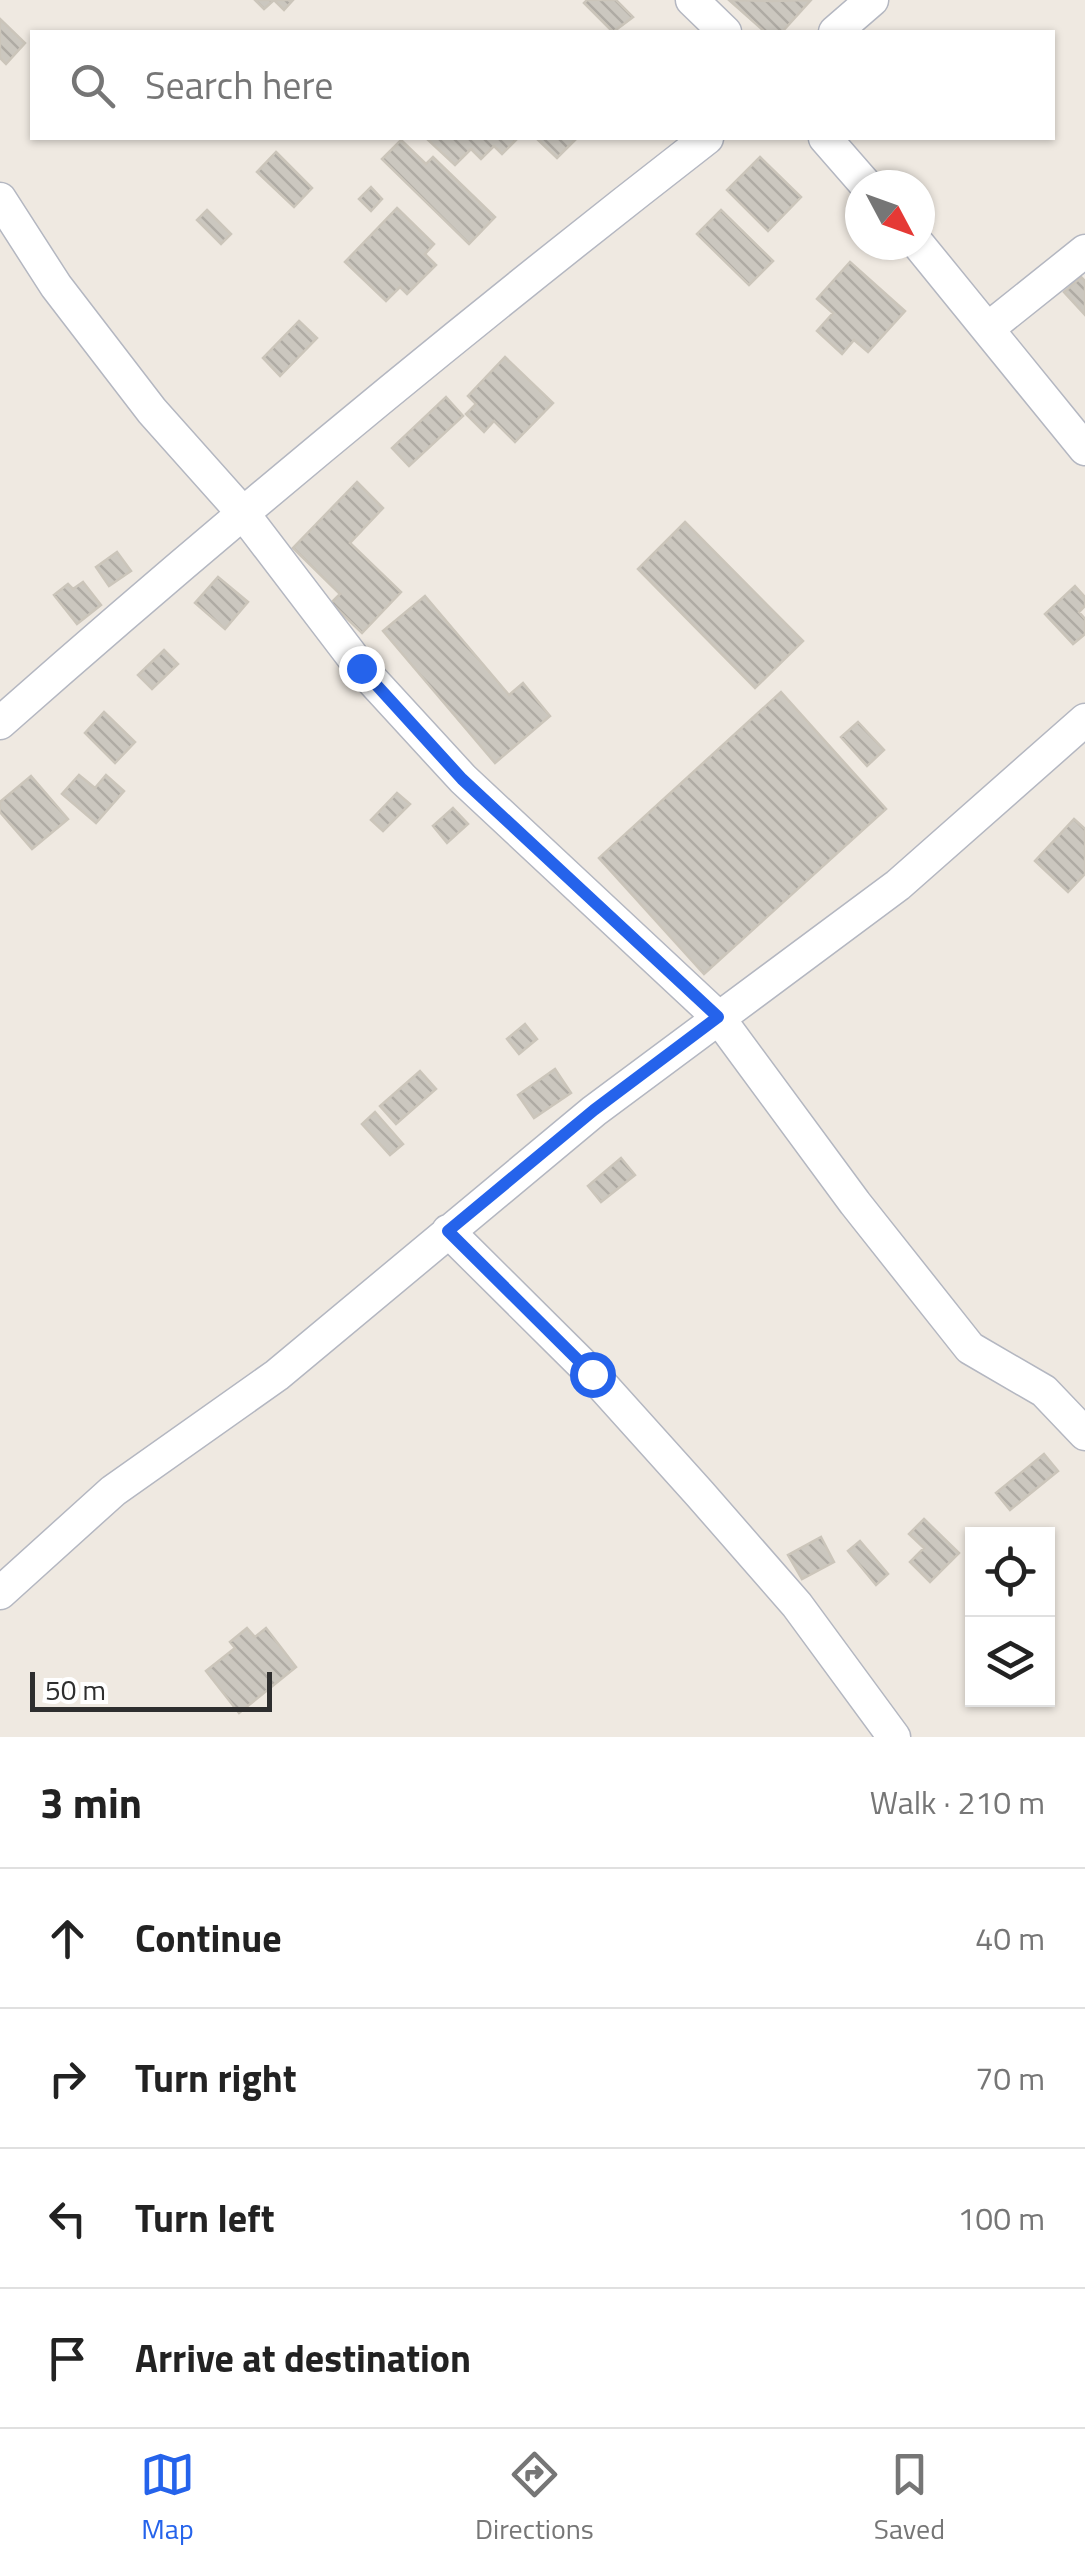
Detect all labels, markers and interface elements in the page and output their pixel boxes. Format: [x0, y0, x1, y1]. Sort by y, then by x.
search box [30, 30, 1055, 140]
text: Search here [145, 56, 333, 114]
icon: search [65, 58, 120, 113]
north arrow [845, 170, 935, 260]
route end [339, 646, 385, 692]
route start [570, 1352, 616, 1398]
map controls [965, 1527, 1055, 1707]
button: locate [965, 1527, 1055, 1617]
button: layers [965, 1617, 1055, 1707]
scale bar [30, 1667, 272, 1712]
text: 50 m [45, 1668, 106, 1711]
text: 3 min [40, 1770, 142, 1834]
text: Walk · 210 m [870, 1778, 1045, 1826]
text: Continue [135, 1909, 282, 1967]
icon: ahead [40, 1911, 95, 1966]
text: 40 m [975, 1914, 1045, 1962]
text: Turn right [135, 2049, 297, 2107]
icon: right [40, 2051, 95, 2106]
text: 70 m [975, 2054, 1045, 2102]
text: Turn left [135, 2189, 275, 2247]
icon: left [40, 2191, 95, 2246]
text: 100 m [957, 2194, 1045, 2242]
text: Arrive at destination [135, 2329, 471, 2387]
icon: arrive [40, 2331, 95, 2386]
tab: Map [140, 2447, 195, 2550]
tab: Directions [475, 2447, 594, 2550]
tab: Saved [874, 2447, 945, 2550]

